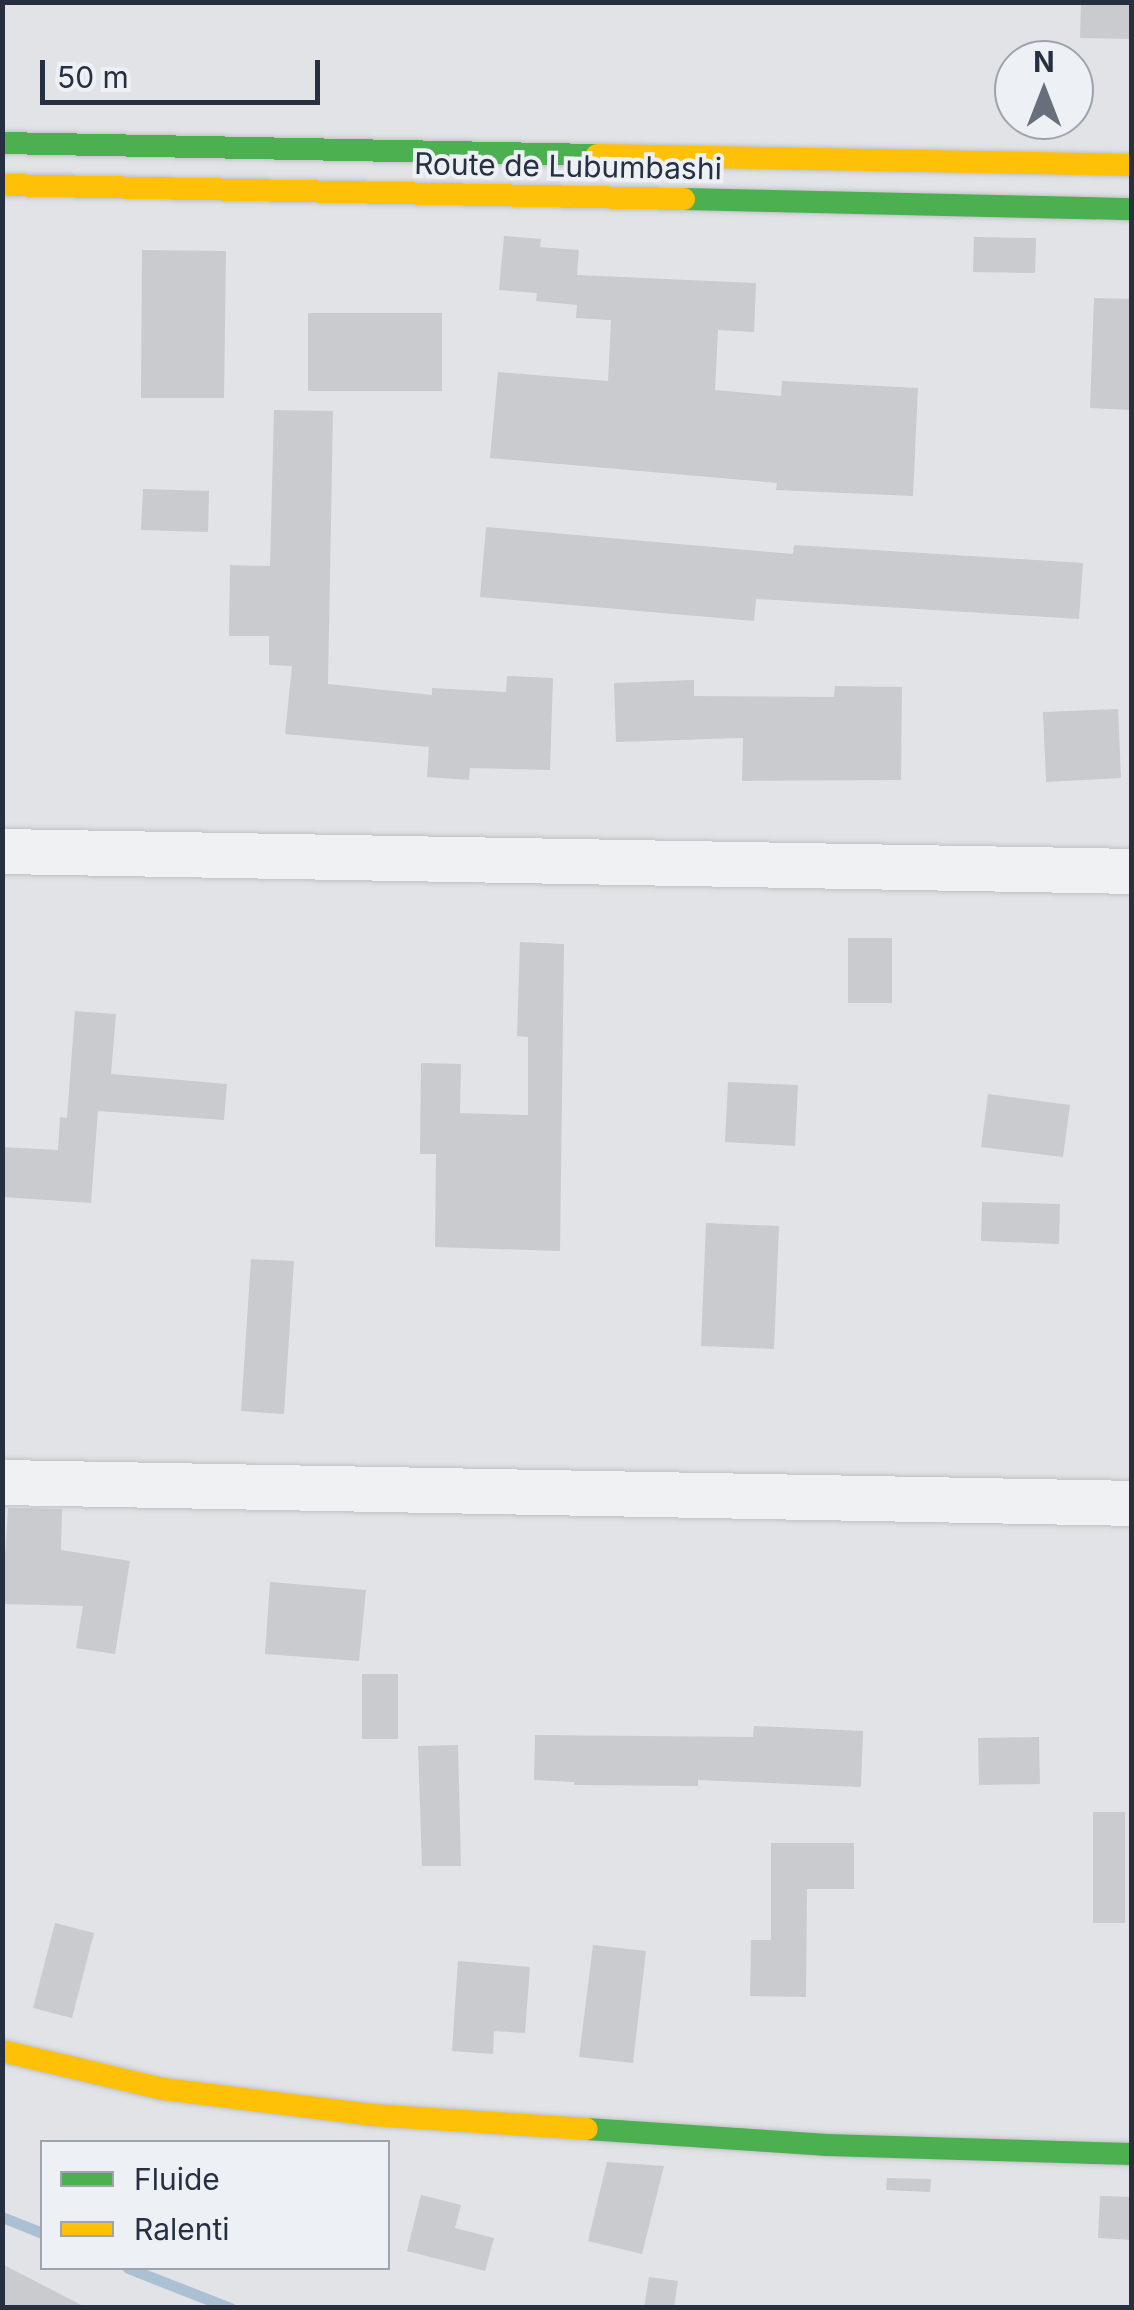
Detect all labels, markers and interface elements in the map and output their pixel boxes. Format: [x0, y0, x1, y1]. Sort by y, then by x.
scale bar [45, 40, 325, 102]
north arrow [994, 40, 1094, 140]
text: N [1033, 45, 1055, 79]
text: 50 m [57, 59, 129, 95]
street label: Route de Lubumbashi [414, 145, 722, 187]
legend [40, 2140, 390, 2270]
text: Fluide [134, 2161, 220, 2197]
text: Ralenti [134, 2211, 230, 2247]

